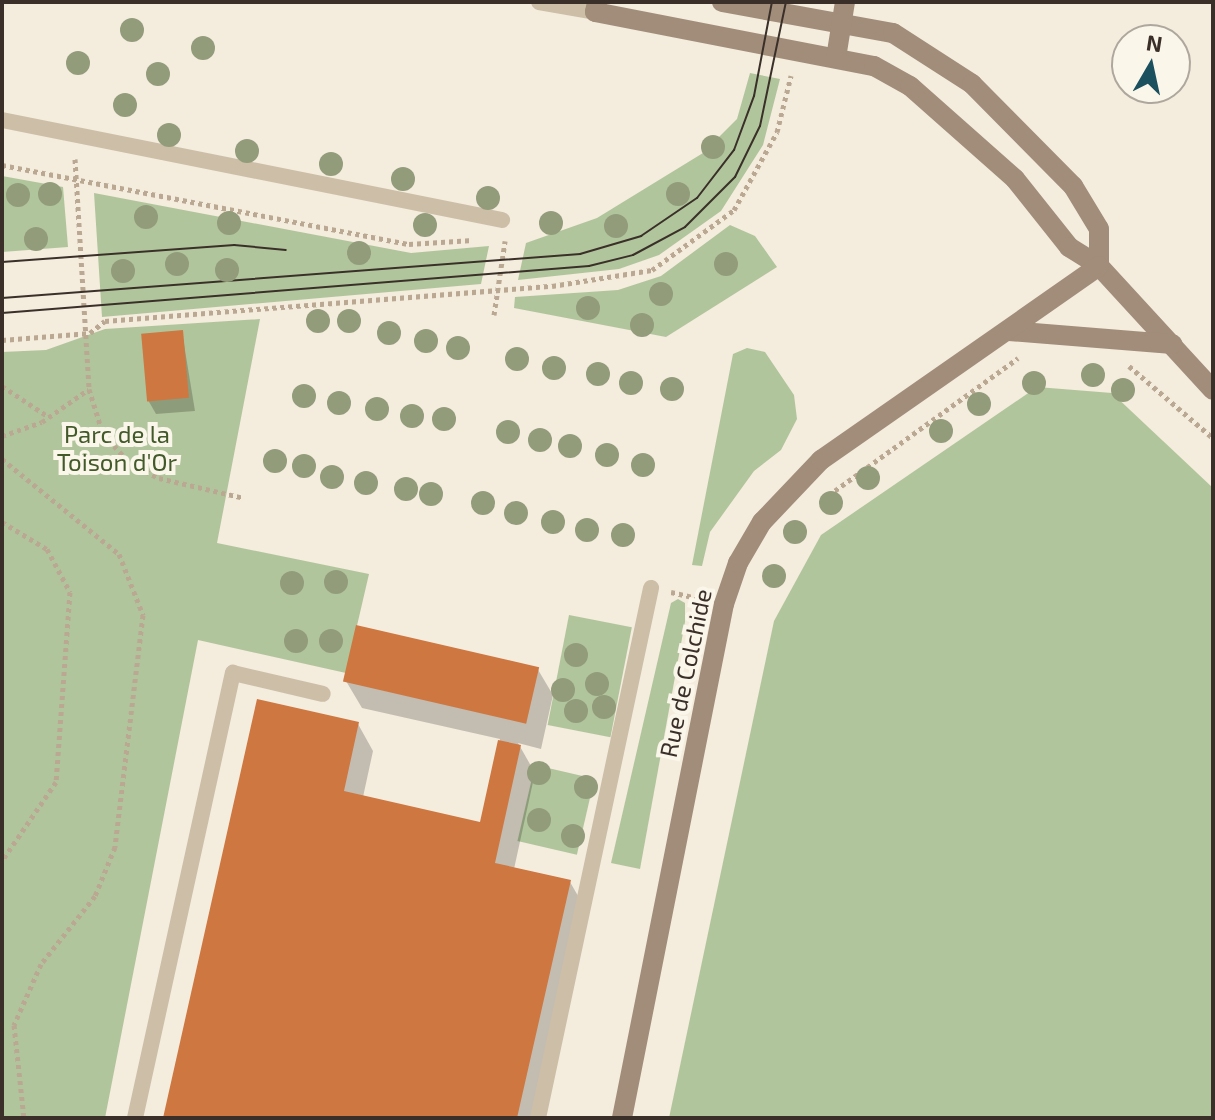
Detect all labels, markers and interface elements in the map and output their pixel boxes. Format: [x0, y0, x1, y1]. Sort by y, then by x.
north arrow [1111, 24, 1191, 104]
text: N [1145, 28, 1164, 56]
park label: Parc de la Toison d'Or [57, 420, 177, 476]
street label: Rue de Colchide [653, 586, 717, 760]

